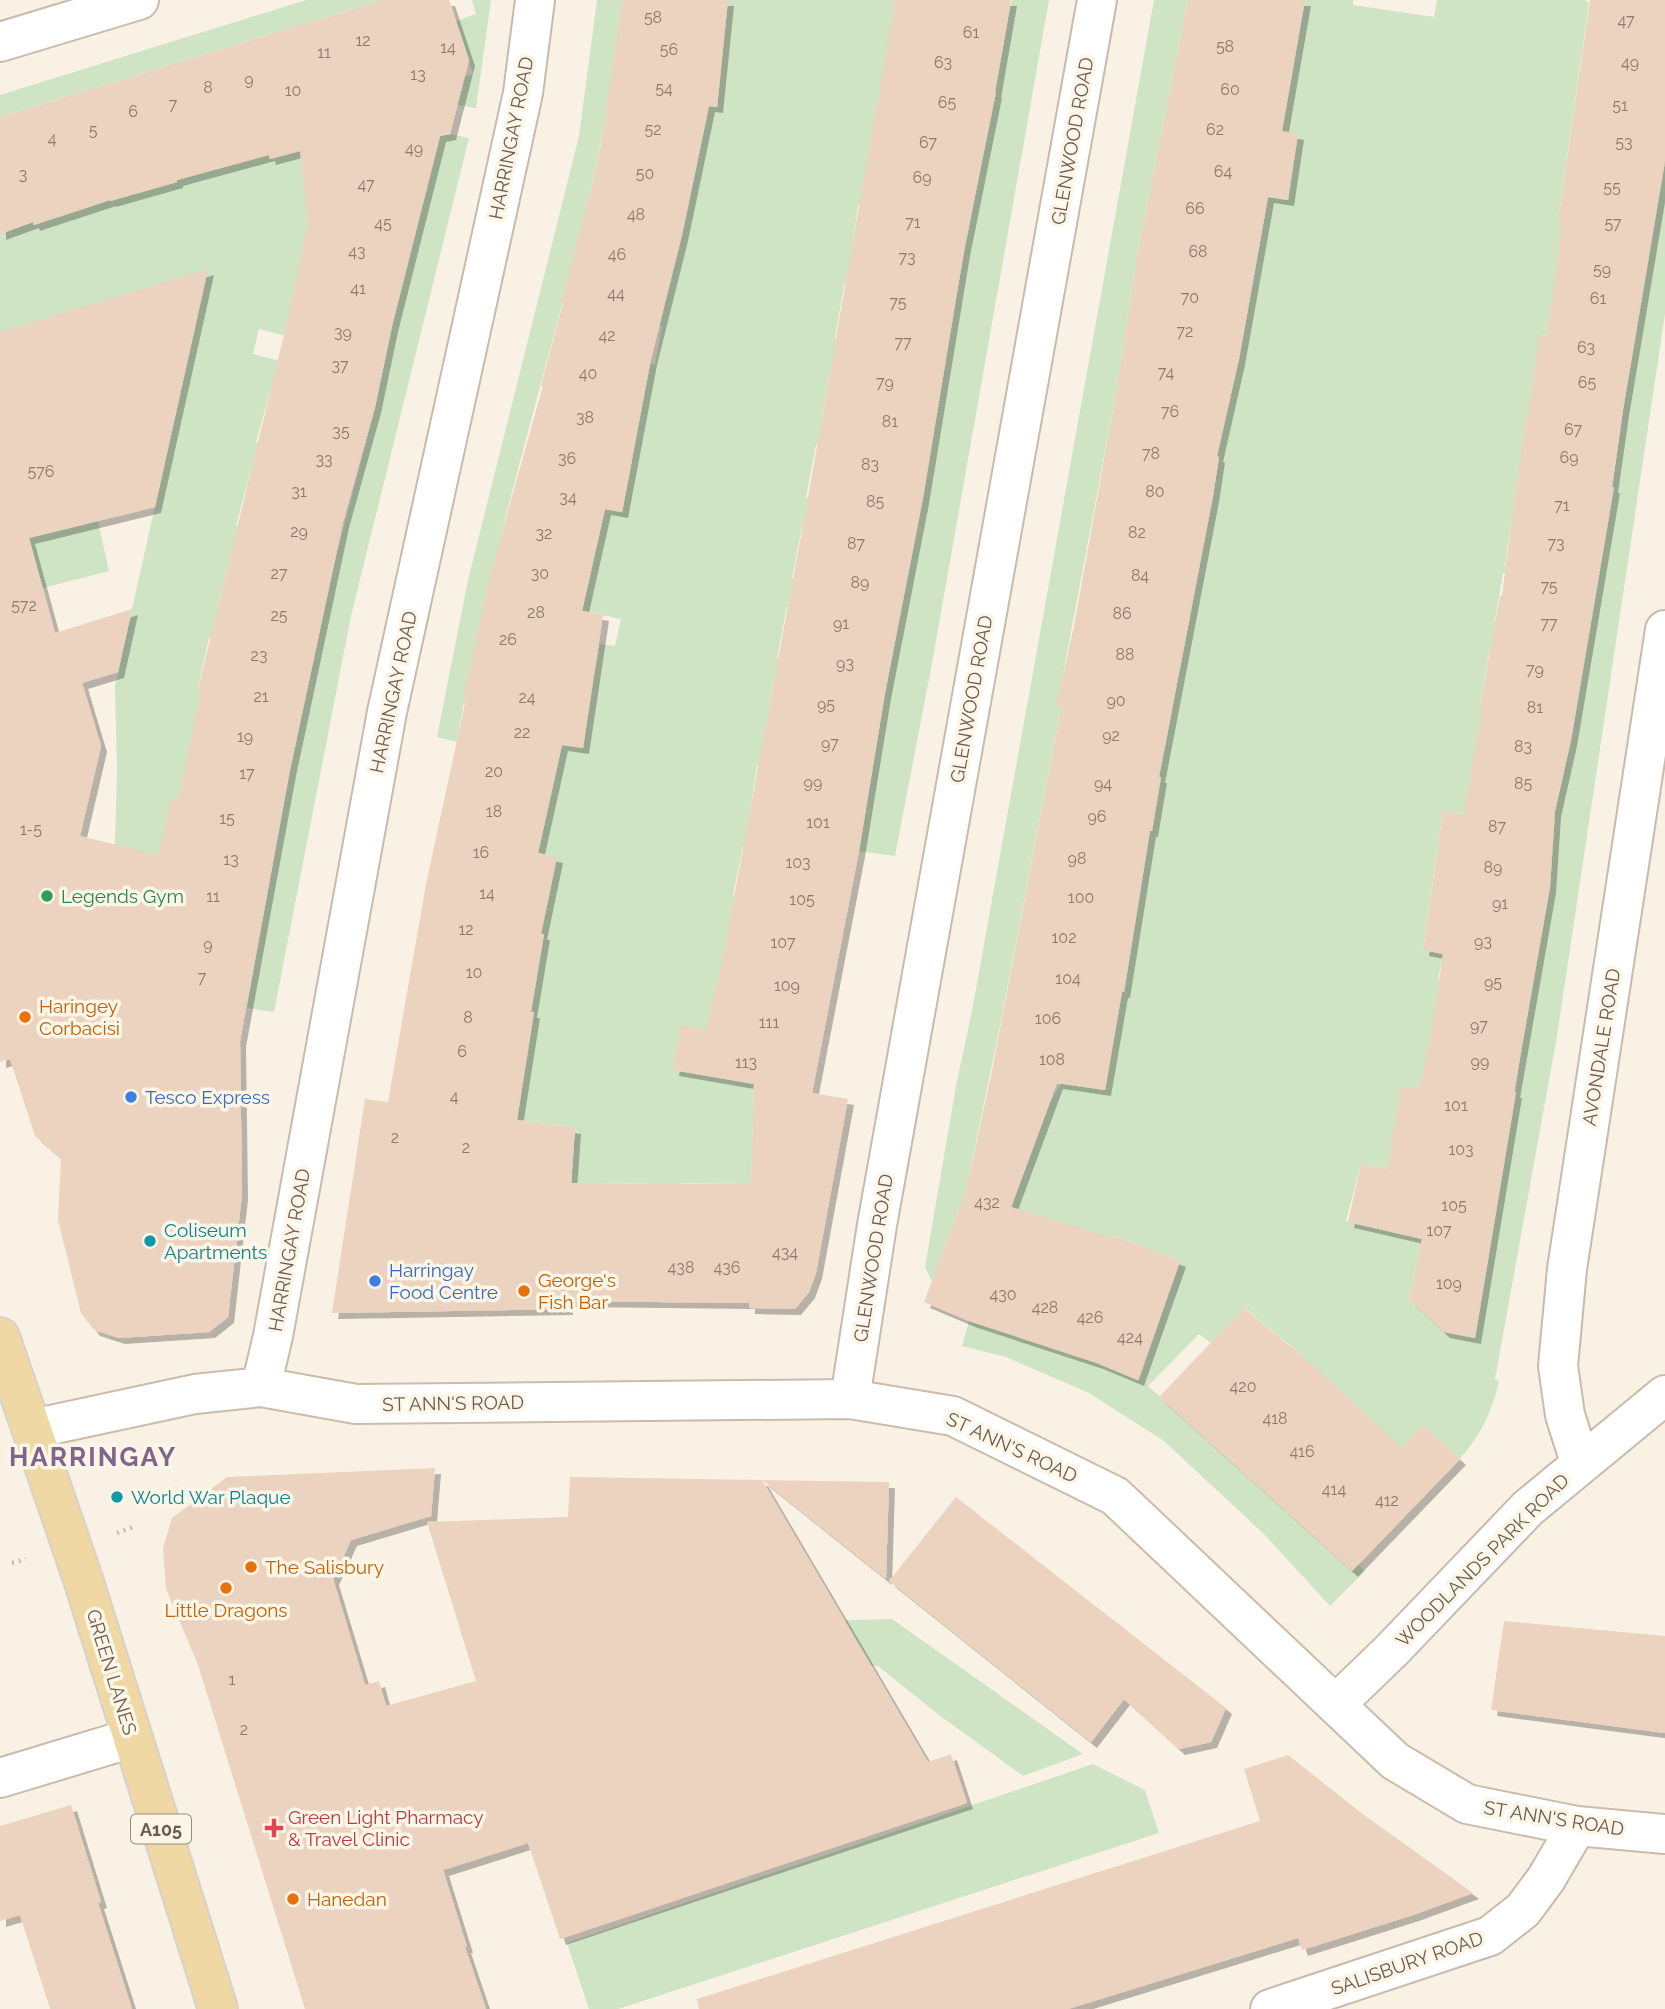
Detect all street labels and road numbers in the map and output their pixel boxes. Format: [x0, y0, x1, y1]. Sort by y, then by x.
street label: HARRINGAY ROAD [484, 55, 538, 221]
street label: GLENWOOD ROAD [1046, 55, 1098, 227]
street label: HARRINGAY ROAD [365, 609, 421, 775]
street label: GLENWOOD ROAD [945, 613, 997, 785]
street label: AVONDALE ROAD [1578, 967, 1624, 1127]
street label: HARRINGAY ROAD [264, 1167, 314, 1333]
street label: GLENWOOD ROAD [849, 1172, 897, 1344]
street label: ST ANN'S ROAD [382, 1391, 524, 1415]
street label: ST ANN'S ROAD [943, 1407, 1081, 1487]
street label: WOODLANDS PARK ROAD [1391, 1469, 1573, 1651]
street label: GREEN LANES [82, 1606, 142, 1738]
street label: ST ANN'S ROAD [1482, 1796, 1626, 1840]
road number: A105 [131, 1814, 191, 1843]
street label: SALISBURY ROAD [1328, 1927, 1486, 1999]

